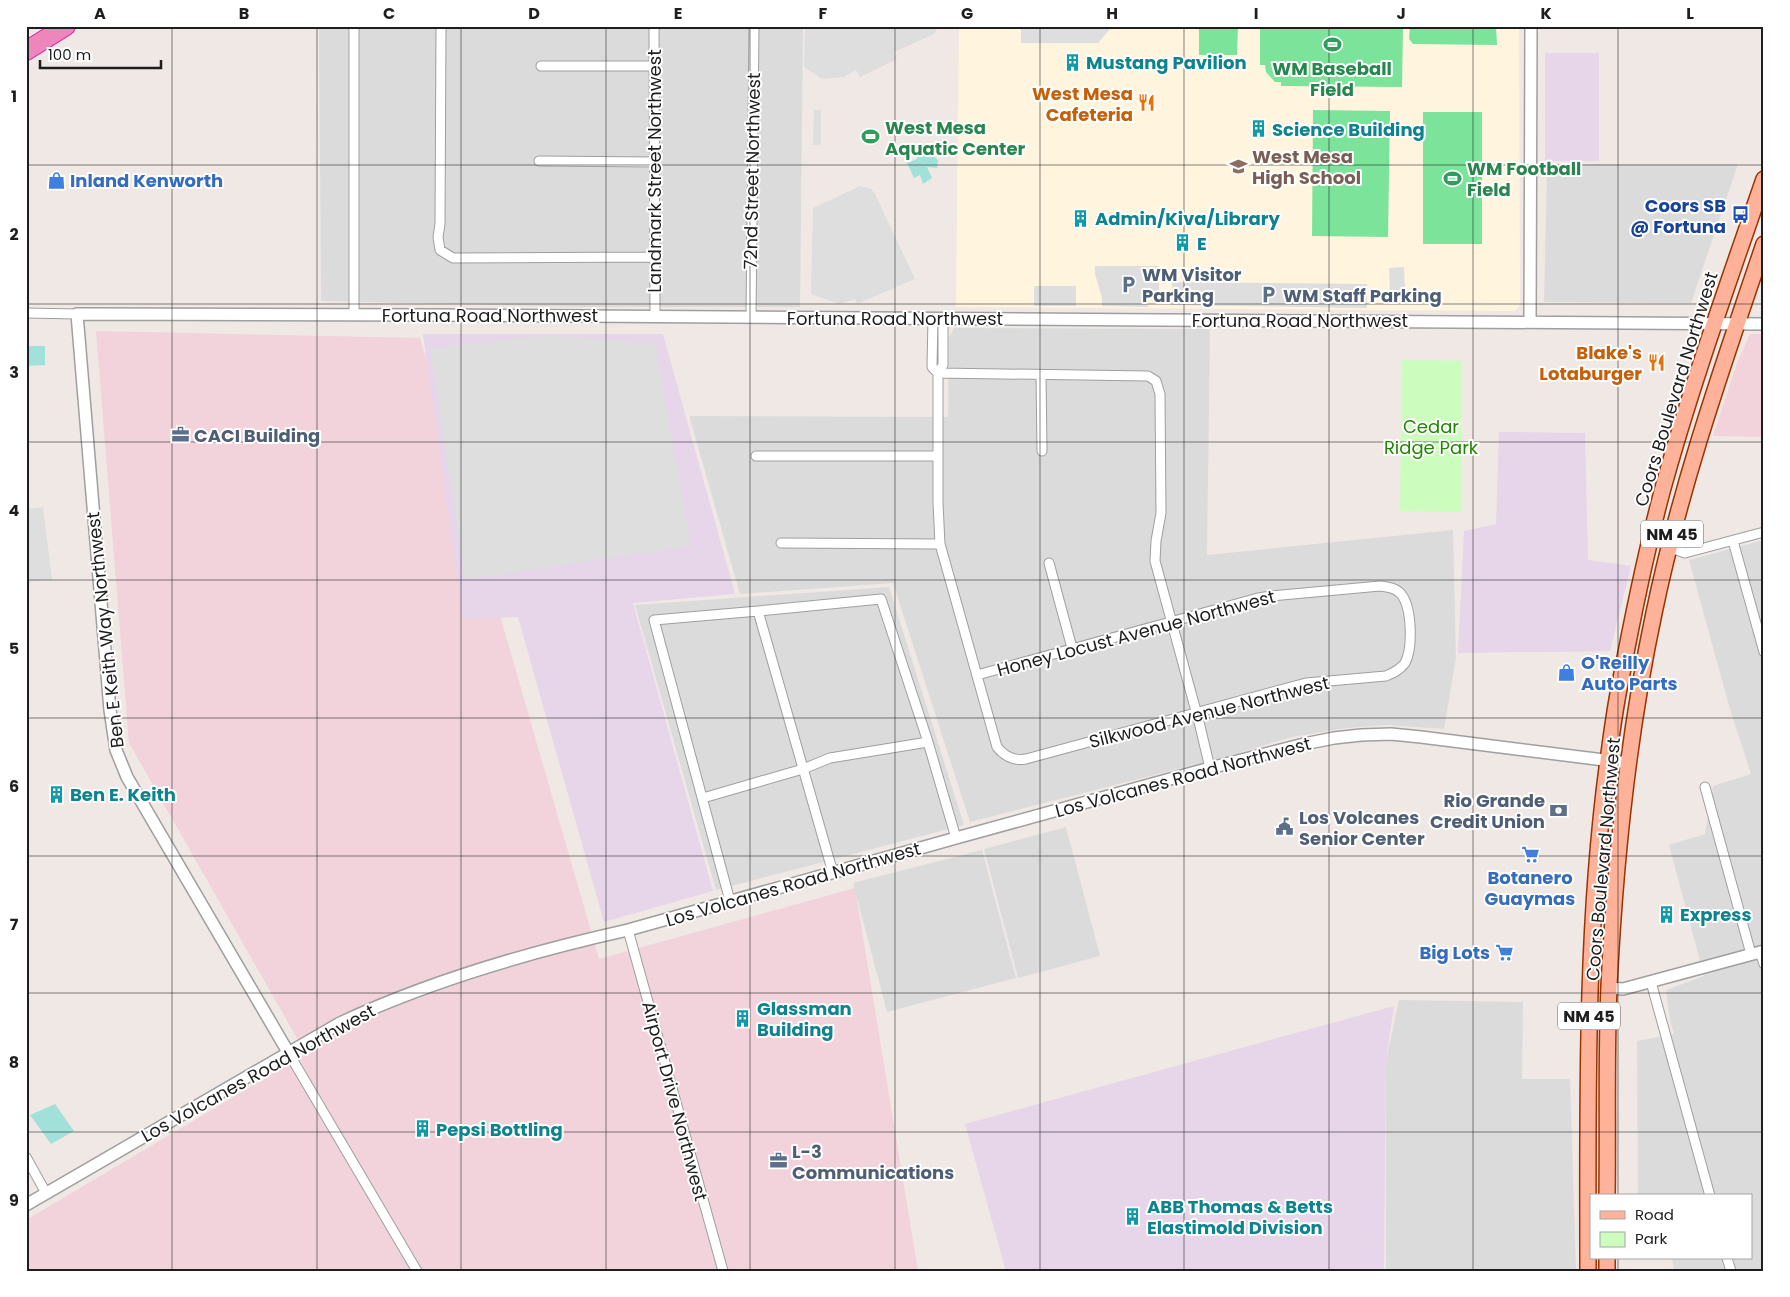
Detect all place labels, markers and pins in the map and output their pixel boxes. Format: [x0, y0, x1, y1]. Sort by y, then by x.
sports icon: WM Baseball Field [1322, 35, 1342, 55]
place label: Mustang Pavilion [1086, 50, 1247, 75]
building icon: Mustang Pavilion [1062, 52, 1082, 72]
place label: WM Baseball Field [1272, 56, 1392, 102]
place label: West Mesa Cafeteria [1032, 81, 1133, 127]
restaurant icon: West Mesa Cafeteria [1137, 93, 1157, 113]
place label: West Mesa Aquatic Center [885, 115, 1025, 161]
place label: Science Building [1272, 117, 1425, 142]
building icon: Science Building [1248, 119, 1268, 139]
sports icon: West Mesa Aquatic Center [861, 127, 881, 147]
place label: West Mesa High School [1252, 144, 1361, 190]
school or university icon: West Mesa High School [1228, 156, 1248, 176]
place label: WM Football Field [1467, 156, 1581, 202]
place label: Inland Kenworth [70, 168, 223, 193]
sports icon: WM Football Field [1443, 168, 1463, 188]
shop icon: Inland Kenworth [46, 170, 66, 190]
place label: Coors SB @ Fortuna [1630, 193, 1726, 239]
bus stop icon: Coors SB @ Fortuna [1730, 205, 1750, 225]
place label: Admin/Kiva/Library [1095, 206, 1280, 231]
building icon: Admin/Kiva/Library [1071, 208, 1091, 228]
place label: E [1197, 231, 1207, 256]
building icon: E [1173, 233, 1193, 253]
place label: WM Visitor Parking [1142, 262, 1242, 308]
parking icon: WM Visitor Parking [1118, 274, 1138, 294]
place label: WM Staff Parking [1283, 283, 1442, 308]
parking icon: WM Staff Parking [1259, 285, 1279, 305]
place label: Blake's Lotaburger [1539, 340, 1642, 386]
restaurant icon: Blake's Lotaburger [1646, 352, 1666, 372]
place label: CACI Building [194, 423, 320, 448]
office icon: CACI Building [170, 425, 190, 445]
place label: O'Reilly Auto Parts [1581, 650, 1678, 696]
shop icon: O'Reilly Auto Parts [1557, 662, 1577, 682]
place label: Ben E. Keith [70, 782, 176, 807]
building icon: Ben E. Keith [46, 784, 66, 804]
place label: Rio Grande Credit Union [1430, 788, 1545, 834]
bank icon: Rio Grande Credit Union [1549, 800, 1569, 820]
place label: Los Volcanes Senior Center [1299, 805, 1425, 851]
public building icon: Los Volcanes Senior Center [1275, 817, 1295, 837]
supermarket icon: Botanero Guaymas [1520, 844, 1540, 864]
place label: Botanero Guaymas [1485, 865, 1575, 911]
place label: Express [1680, 902, 1751, 927]
building icon: Express [1656, 904, 1676, 924]
place label: Big Lots [1419, 940, 1490, 965]
supermarket icon: Big Lots [1494, 942, 1514, 962]
place label: Glassman Building [757, 996, 852, 1042]
building icon: Glassman Building [733, 1008, 753, 1028]
place label: Pepsi Bottling [436, 1117, 563, 1142]
building icon: Pepsi Bottling [412, 1119, 432, 1139]
place label: L-3 Communications [792, 1139, 954, 1185]
office icon: L-3 Communications [768, 1151, 788, 1171]
place label: ABB Thomas & Betts Elastimold Division [1147, 1194, 1333, 1240]
building icon: ABB Thomas & Betts Elastimold Division [1123, 1206, 1143, 1226]

